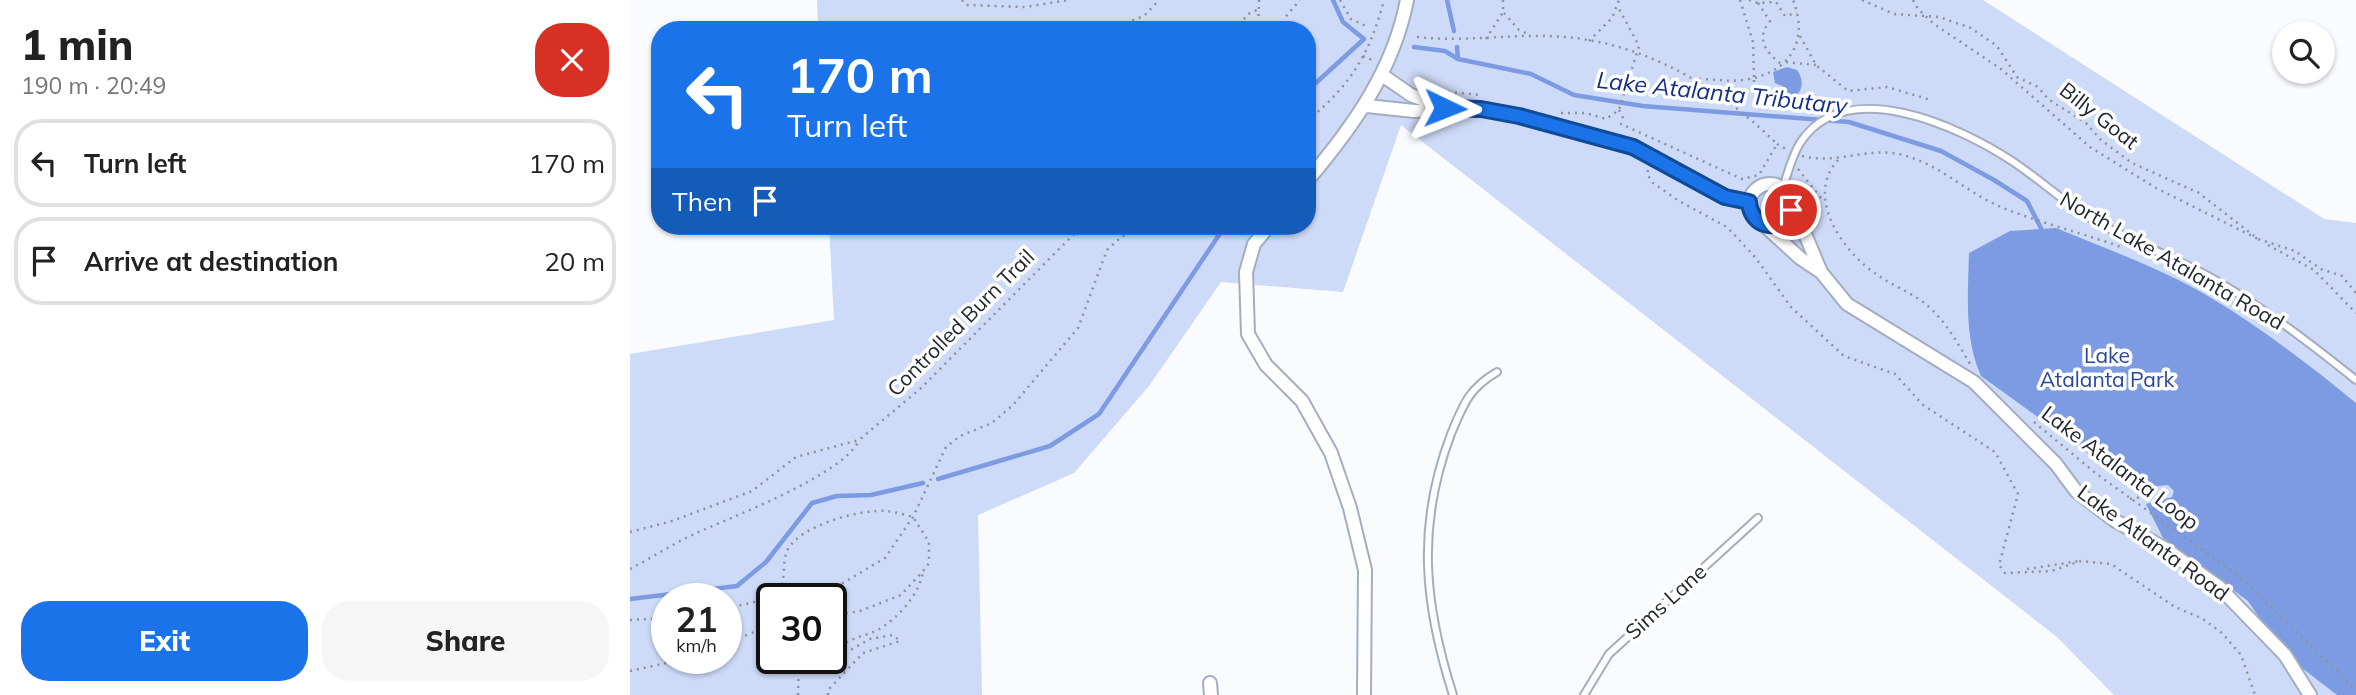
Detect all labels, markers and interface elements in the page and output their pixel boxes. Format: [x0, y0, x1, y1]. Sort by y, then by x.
text: 1 min [21, 18, 134, 71]
map controls [2272, 21, 2335, 84]
button: search [2272, 21, 2335, 84]
button: close [535, 23, 609, 97]
text: 170 m [787, 44, 933, 105]
icon: left [672, 49, 763, 140]
water label: Lake Atalanta Tributary [1595, 65, 1849, 120]
text: 190 m · 20:49 [21, 71, 166, 100]
position arrow [1408, 71, 1482, 145]
street label: Billy Goat [2055, 76, 2144, 154]
text: Turn left [787, 105, 907, 145]
icon: left [25, 144, 63, 182]
text: Turn left [84, 147, 186, 180]
text: 170 m [529, 147, 605, 180]
pin [1761, 180, 1821, 240]
icon: arrive [746, 182, 784, 220]
text: Then [672, 185, 732, 218]
street label: North Lake Atalanta Road [2056, 185, 2289, 335]
icon: arrive [1772, 191, 1810, 229]
icon: arrive [25, 242, 63, 280]
street label: Controlled Burn Trail [881, 243, 1039, 401]
text: Arrive at destination [84, 245, 339, 278]
text: 20 m [544, 245, 605, 278]
park label: Lake Atalanta Park [2040, 342, 2175, 392]
street label: Lake Atalanta Loop [2037, 400, 2204, 535]
street label: Lake Atlanta Road [2073, 479, 2234, 606]
street label: Sims Lane [1619, 558, 1711, 644]
speed limit sign: 30 [756, 583, 847, 674]
text: 21 [675, 597, 718, 641]
button: Exit [21, 601, 308, 681]
button: Share [322, 601, 609, 681]
text: km/h [676, 634, 717, 657]

